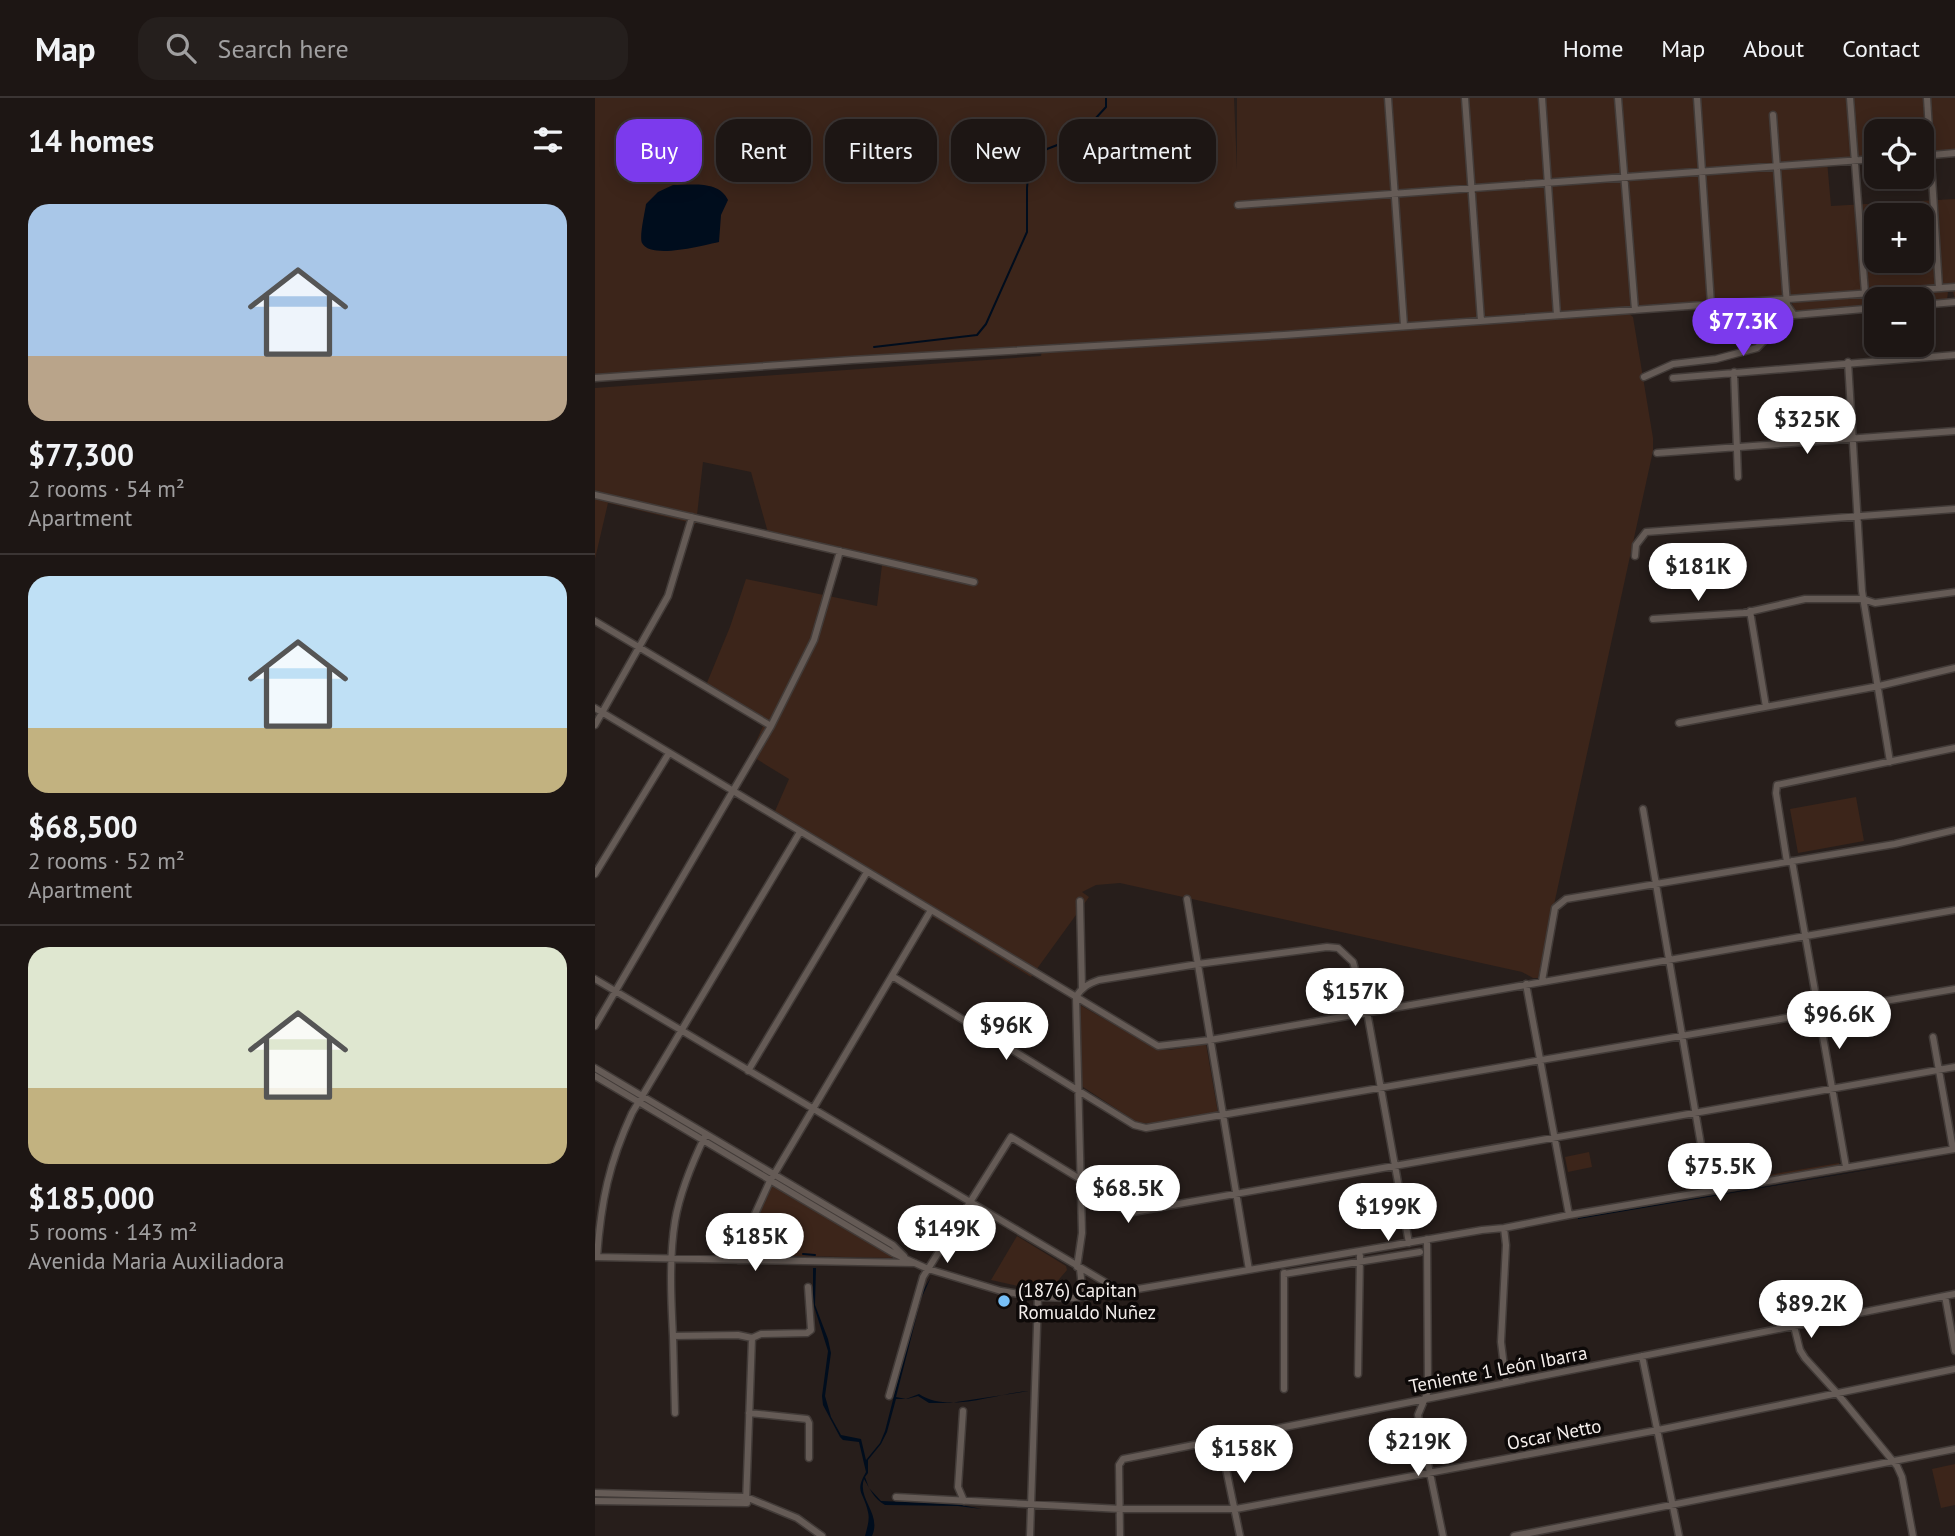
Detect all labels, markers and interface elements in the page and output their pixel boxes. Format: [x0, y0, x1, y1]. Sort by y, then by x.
search box [138, 17, 628, 80]
text: Map [35, 27, 96, 70]
icon: search [162, 29, 200, 67]
text: Search here [218, 32, 349, 65]
text: Home [1563, 33, 1623, 64]
text: Map [1661, 33, 1705, 64]
text: About [1743, 33, 1804, 64]
text: Contact [1842, 33, 1920, 64]
chip: Buy [616, 119, 702, 182]
chip: Rent [716, 119, 811, 182]
chip: Filters [825, 119, 937, 182]
chip: New [951, 119, 1045, 182]
chip: Apartment [1059, 119, 1216, 182]
map controls [1864, 119, 1934, 357]
button: locate [1864, 119, 1934, 189]
text: 14 homes [28, 121, 154, 160]
icon: filters [529, 121, 567, 159]
button: + [1864, 203, 1934, 273]
icon: home [235, 249, 361, 375]
button: − [1864, 287, 1934, 357]
pin: $77.3K [1686, 299, 1800, 358]
text: $77.3K [1708, 306, 1778, 335]
pin: $325K [1758, 396, 1856, 456]
text: $325K [1774, 404, 1840, 433]
text: $77,300 [28, 435, 134, 474]
text: 2 rooms · 54 m² [28, 474, 185, 503]
text: Apartment [28, 503, 132, 532]
pin: $181K [1649, 544, 1747, 603]
text: $181K [1665, 551, 1731, 580]
icon: home [235, 621, 361, 747]
text: $68,500 [28, 807, 138, 846]
text: 2 rooms · 52 m² [28, 846, 185, 875]
text: Apartment [28, 875, 132, 904]
pin: $157K [1306, 968, 1404, 1028]
text: $157K [1322, 976, 1388, 1005]
icon: home [235, 992, 361, 1118]
pin: $96.6K [1782, 992, 1896, 1051]
text: $96.6K [1803, 999, 1875, 1028]
pin: $96K [965, 1002, 1047, 1062]
text: $96K [979, 1010, 1033, 1039]
pin: $75.5K [1663, 1144, 1777, 1203]
text: $75.5K [1684, 1151, 1756, 1180]
pin: $68.5K [1071, 1166, 1185, 1225]
text: $68.5K [1092, 1173, 1164, 1202]
text: $185,000 [28, 1178, 155, 1217]
pin: $199K [1339, 1184, 1437, 1243]
text: $199K [1355, 1191, 1421, 1220]
pin: $149K [898, 1206, 996, 1265]
text: $149K [914, 1213, 980, 1242]
pin: $185K [706, 1214, 804, 1273]
text: 5 rooms · 143 m² [28, 1217, 197, 1246]
text: $185K [722, 1221, 788, 1250]
text: Avenida Maria Auxiliadora [28, 1246, 284, 1275]
place label: (1876) Capitan Romualdo Nuñez [1018, 1278, 1156, 1324]
pin: $89.2K [1754, 1280, 1868, 1340]
text: $89.2K [1775, 1288, 1847, 1317]
marker: (1876) Capitan Romualdo Nuñez [996, 1293, 1012, 1309]
street label: Teniente 1 León Ibarra [1407, 1340, 1589, 1398]
street label: Oscar Netto [1505, 1413, 1603, 1455]
pin: $219K [1369, 1418, 1467, 1478]
pin: $158K [1195, 1426, 1293, 1485]
text: $219K [1385, 1426, 1451, 1455]
text: $158K [1211, 1433, 1277, 1462]

